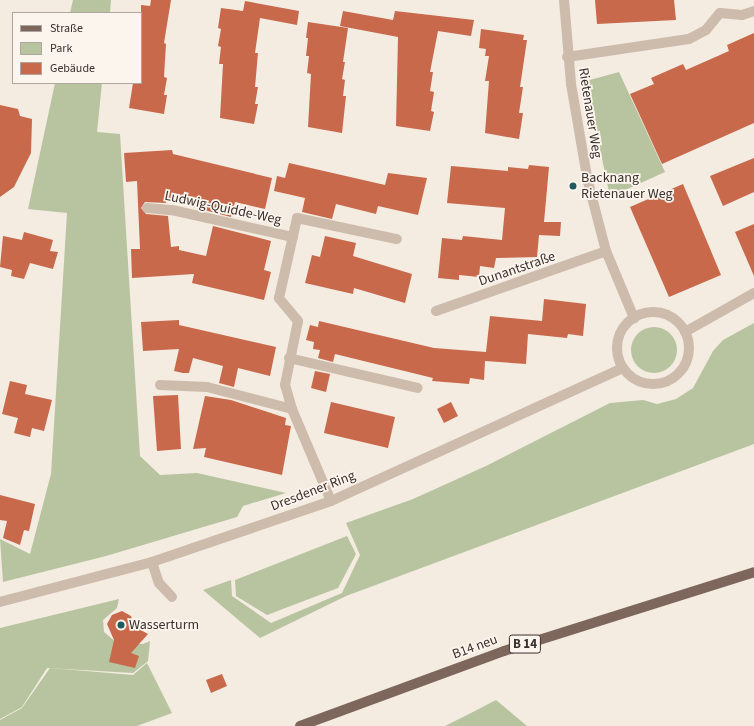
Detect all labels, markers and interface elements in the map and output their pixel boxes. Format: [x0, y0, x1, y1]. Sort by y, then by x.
legend [12, 12, 142, 84]
text: Straße [50, 20, 83, 37]
text: Park [50, 40, 72, 57]
text: Gebäude [50, 60, 95, 77]
street label: Rietenauer Weg [575, 67, 605, 159]
place label: Backnang Rietenauer Weg [581, 170, 672, 202]
marker: Backnang Rietenauer Weg [568, 181, 578, 191]
street label: Ludwig-Quidde-Weg [163, 187, 283, 229]
street label: Dunantstraße [476, 248, 558, 290]
street label: Dresdener Ring [268, 467, 358, 515]
place label: Wasserturm [129, 617, 199, 633]
marker: Wasserturm [116, 620, 126, 630]
street label: B14 neu [450, 631, 500, 663]
road number: B 14 [508, 633, 542, 655]

